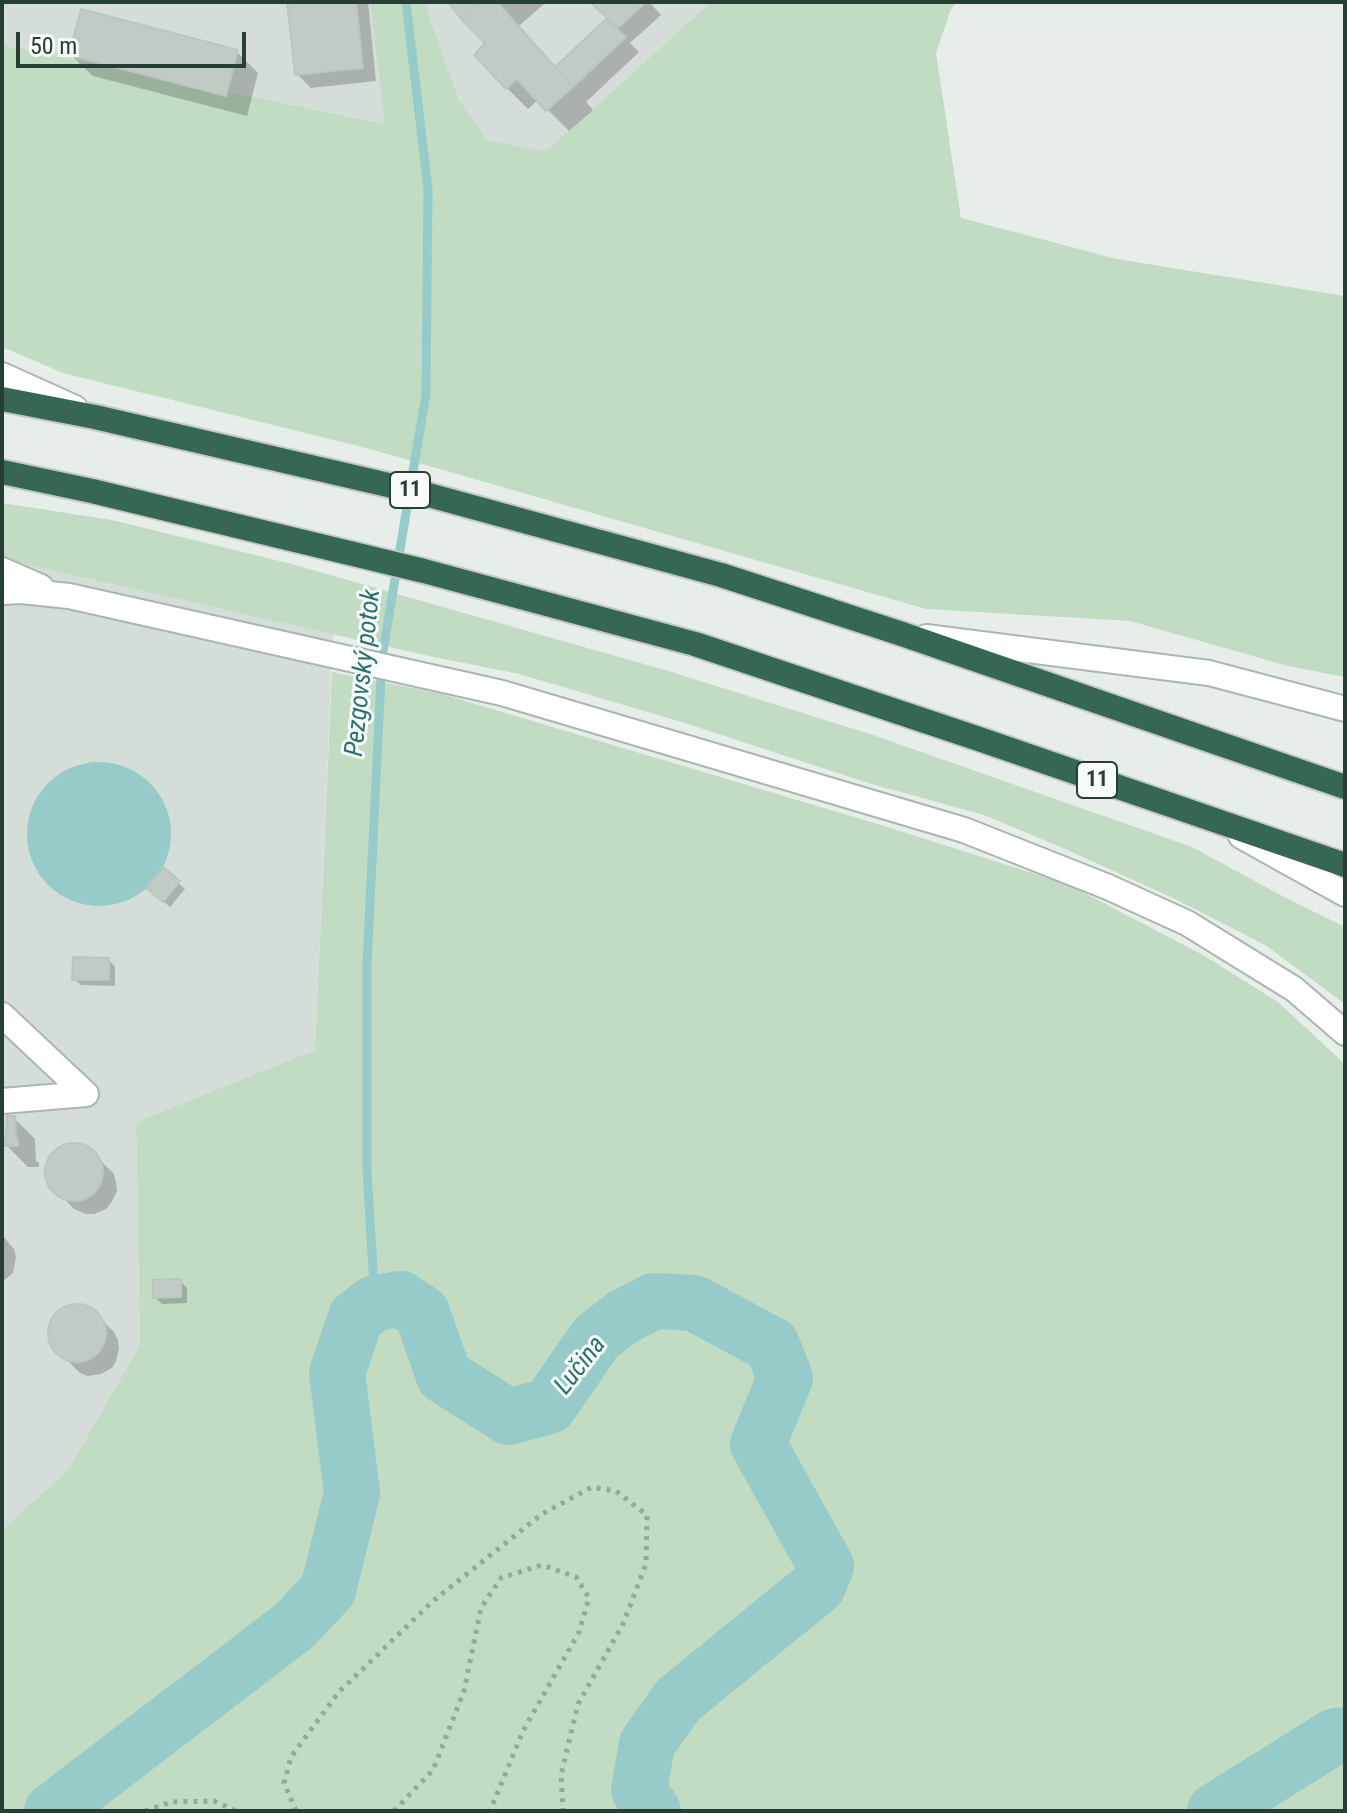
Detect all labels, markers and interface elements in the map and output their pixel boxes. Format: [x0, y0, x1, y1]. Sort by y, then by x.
scale bar [20, 16, 250, 66]
text: 50 m [30, 32, 77, 60]
road number: 11 [390, 472, 430, 508]
water label: Pezgovský potok [340, 588, 388, 758]
road number: 11 [1077, 762, 1117, 798]
water label: Lučina [549, 1331, 613, 1401]

